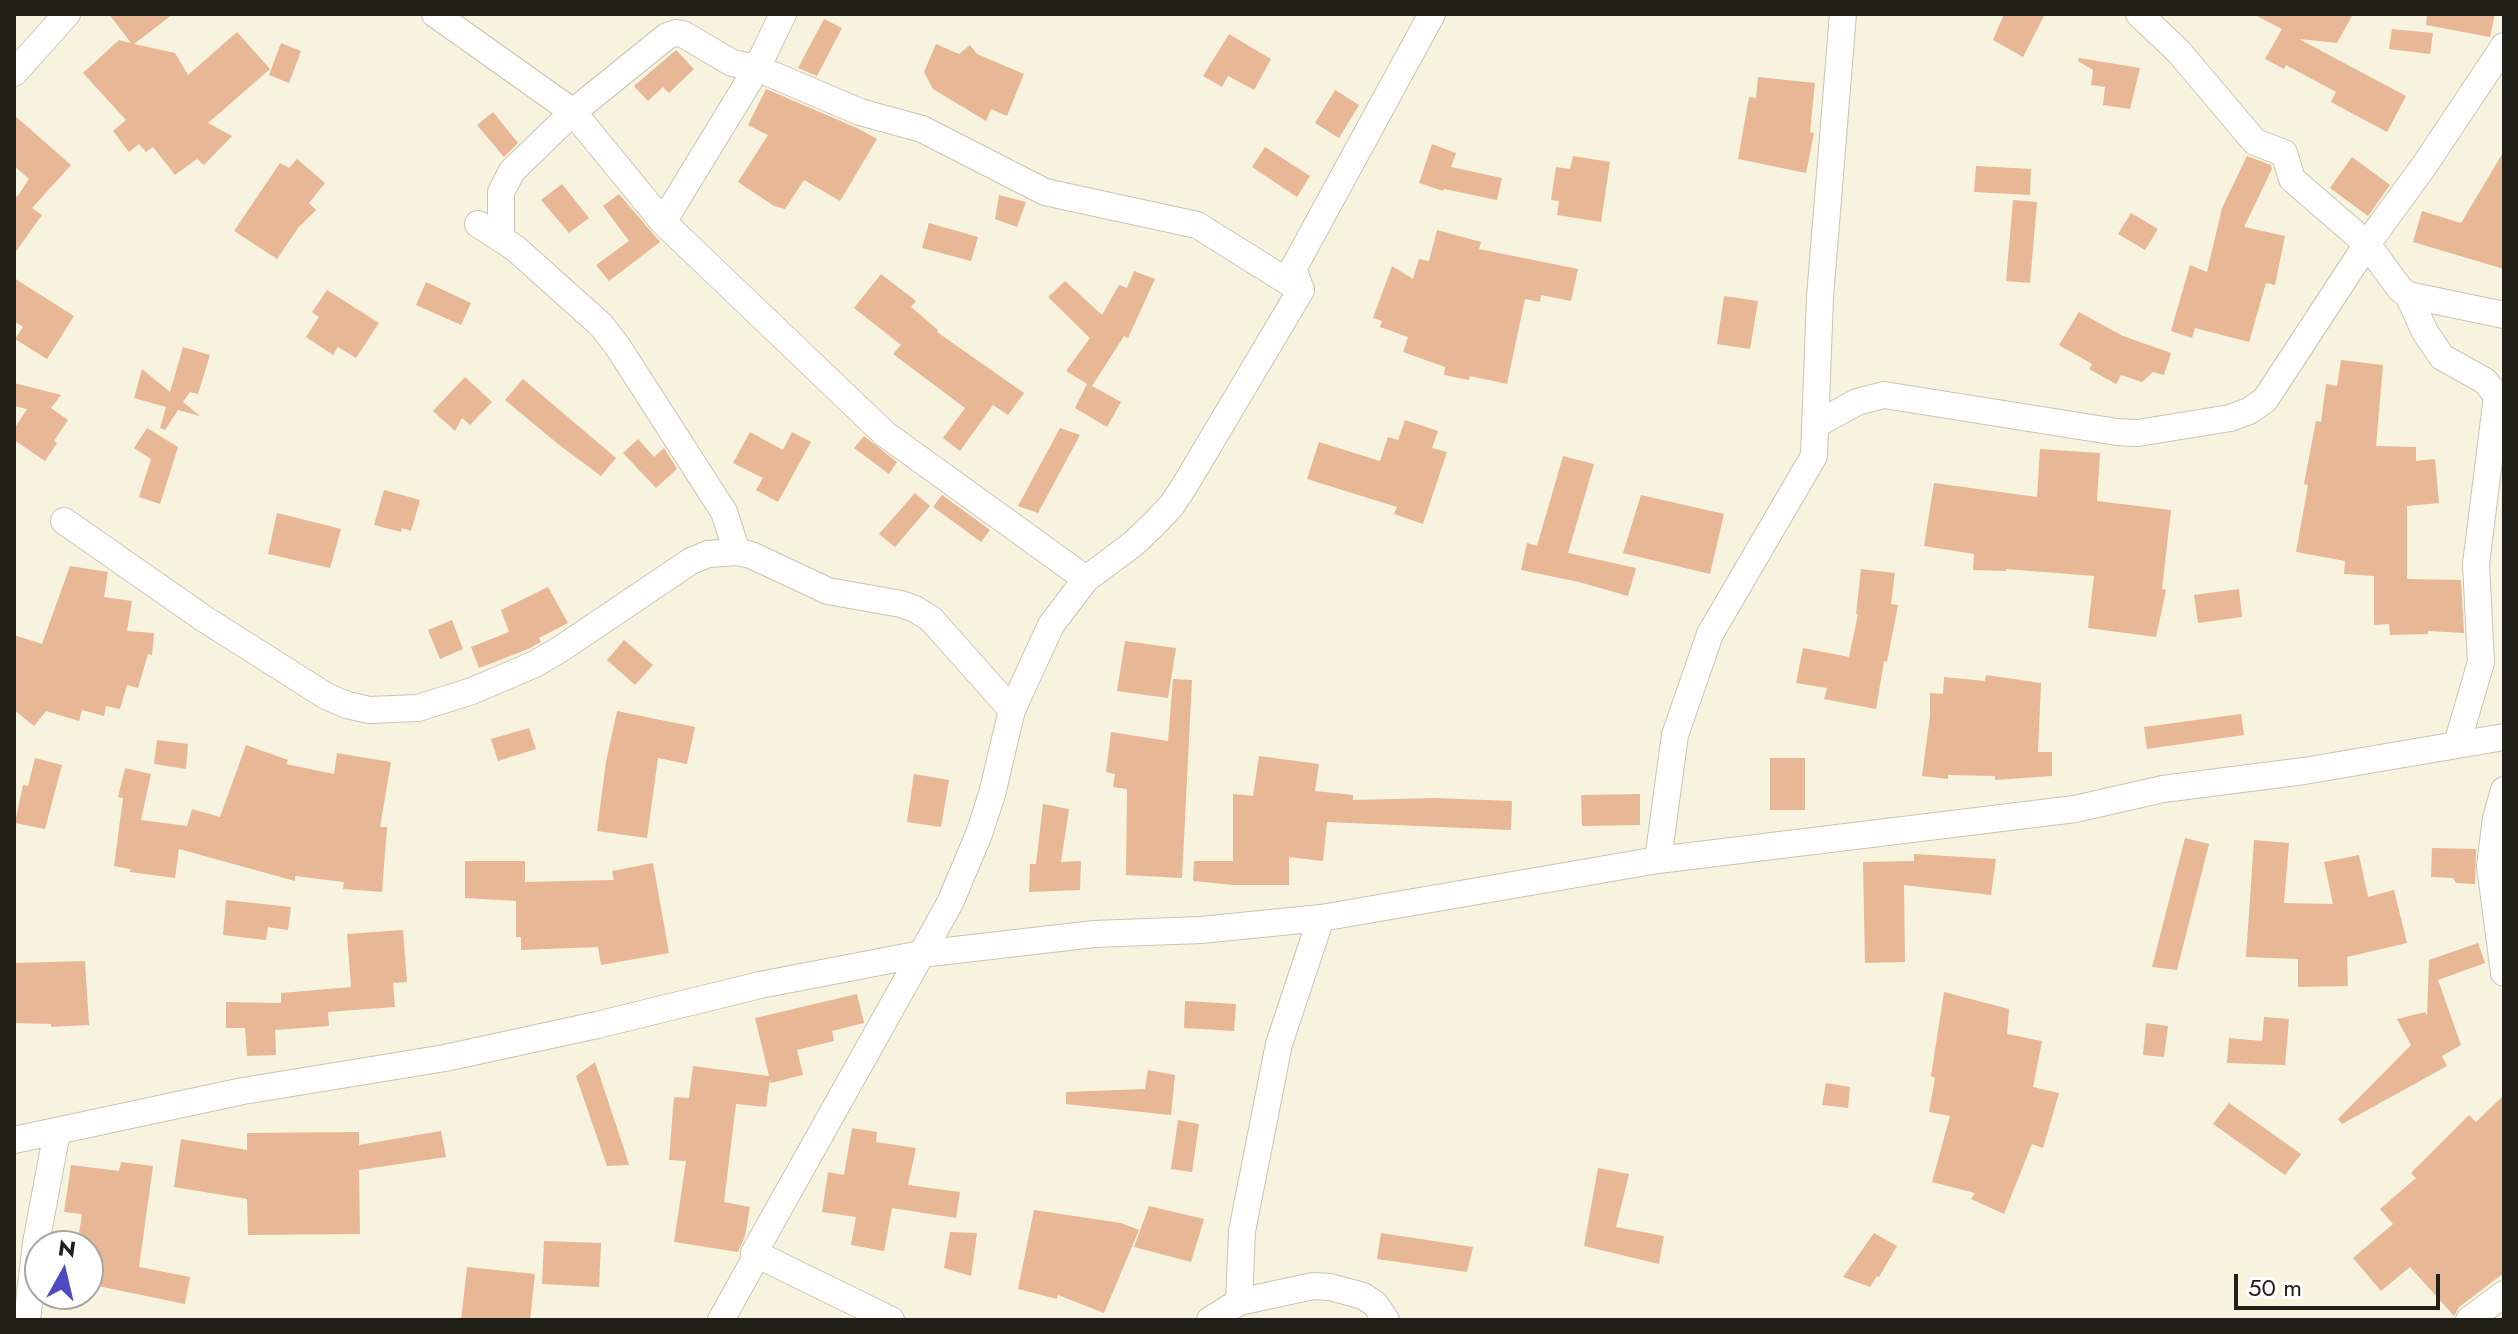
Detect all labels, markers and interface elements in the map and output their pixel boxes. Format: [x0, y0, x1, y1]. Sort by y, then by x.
north arrow [24, 1230, 104, 1310]
text: N [56, 1231, 78, 1265]
scale bar [2238, 1258, 2444, 1308]
text: 50 m [2248, 1270, 2302, 1305]

